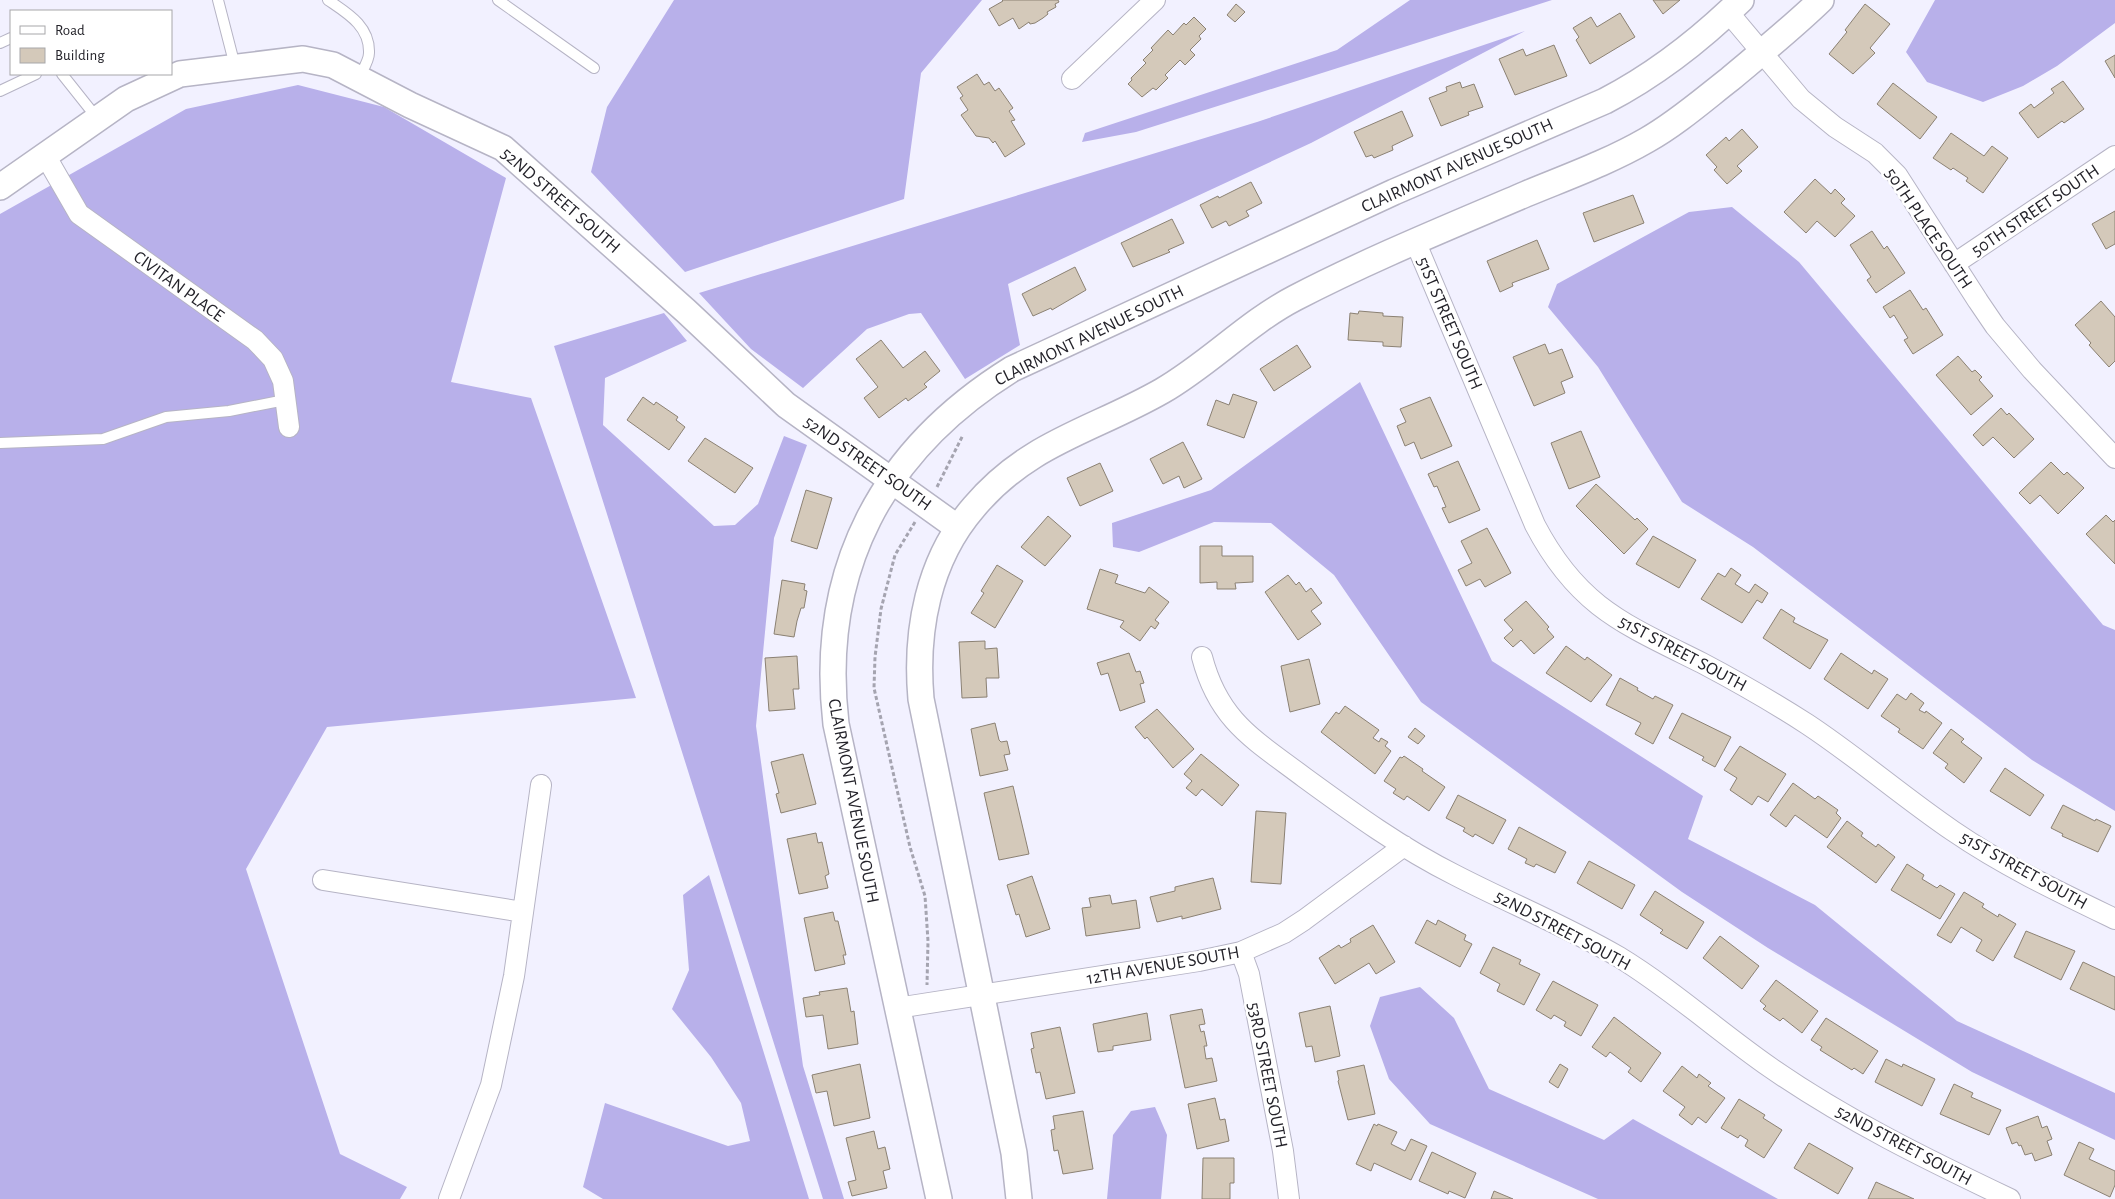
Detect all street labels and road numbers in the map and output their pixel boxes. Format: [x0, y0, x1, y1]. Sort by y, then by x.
street label: CLAIRMONT AVENUE SOUTH [1359, 115, 1556, 216]
street label: 52ND STREET SOUTH [497, 144, 623, 257]
street label: 50TH STREET SOUTH [1969, 162, 2103, 260]
street label: 50TH PLACE SOUTH [1881, 165, 1975, 292]
street label: CIVITAN PLACE [130, 248, 227, 326]
street label: 51ST STREET SOUTH [1413, 254, 1485, 392]
street label: CLAIRMONT AVENUE SOUTH [992, 282, 1187, 390]
street label: 52ND STREET SOUTH [800, 413, 934, 515]
street label: 51ST STREET SOUTH [1616, 613, 1750, 695]
street label: CLAIRMONT AVENUE SOUTH [824, 697, 882, 905]
street label: 51ST STREET SOUTH [1957, 829, 2090, 913]
street label: 52ND STREET SOUTH [1492, 887, 1633, 974]
street label: 12TH AVENUE SOUTH [1085, 944, 1241, 988]
street label: 53RD STREET SOUTH [1244, 1001, 1290, 1150]
street label: 52ND STREET SOUTH [1833, 1102, 1974, 1189]

